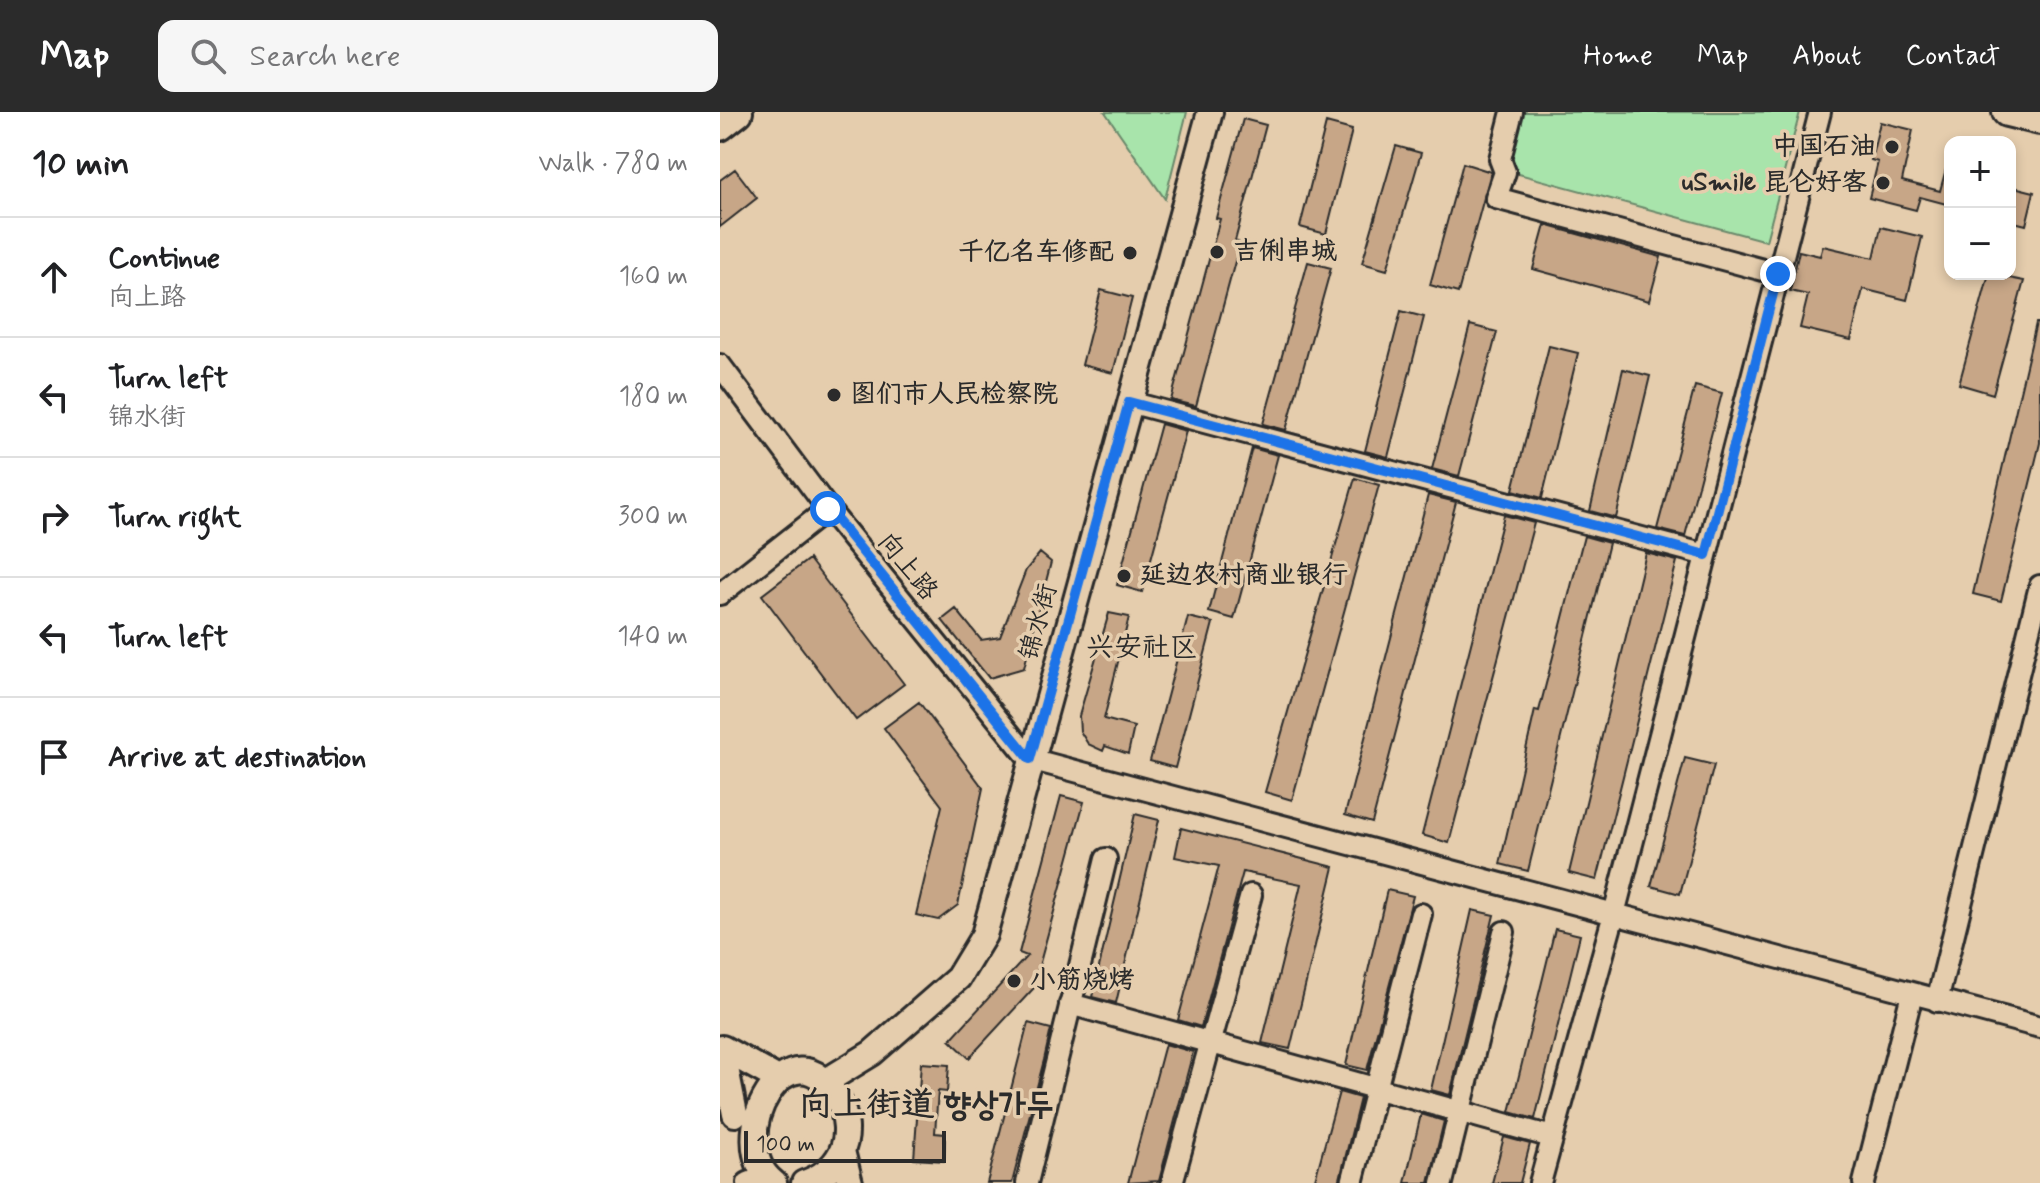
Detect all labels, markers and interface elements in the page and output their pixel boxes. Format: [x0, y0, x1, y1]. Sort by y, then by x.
search box [158, 20, 718, 92]
text: Map [40, 32, 110, 81]
icon: search [186, 34, 230, 78]
text: Search here [250, 37, 401, 76]
text: Home [1583, 38, 1653, 75]
text: Map [1697, 38, 1748, 75]
text: About [1792, 38, 1861, 75]
text: Contact [1905, 38, 2000, 75]
place label: 中国石油 [1772, 130, 1876, 164]
map controls [1944, 136, 2016, 280]
button: + [1944, 136, 2016, 208]
marker: 中国石油 [1883, 138, 1901, 156]
text: 10 min [32, 142, 130, 187]
text: Walk · 780 m [538, 147, 688, 181]
place label: uSmile 昆仑好客 [1682, 166, 1867, 200]
marker: uSmile 昆仑好客 [1874, 174, 1892, 192]
button: − [1944, 208, 2016, 280]
place label: 吉俐串城 [1233, 235, 1337, 269]
place label: 千亿名车修配 [958, 236, 1114, 270]
text: Continue [108, 239, 220, 278]
marker: 吉俐串城 [1208, 243, 1226, 261]
marker: 千亿名车修配 [1121, 244, 1139, 262]
icon: ahead [32, 255, 76, 299]
route end [1760, 256, 1796, 292]
text: 160 m [619, 260, 688, 294]
text: 向上路 [108, 281, 186, 315]
text: Turn left [108, 359, 228, 398]
icon: left [32, 375, 76, 419]
place label: 图们市人民检察院 [850, 378, 1058, 412]
text: 180 m [619, 380, 688, 414]
marker: 图们市人民检察院 [825, 386, 843, 404]
text: 锦水街 [108, 401, 186, 435]
route start [810, 491, 846, 527]
icon: right [32, 495, 76, 539]
text: Turn right [108, 498, 241, 537]
text: 300 m [618, 500, 688, 534]
street label: 向上路 [869, 526, 945, 608]
place label: 延边农村商业银行 [1140, 559, 1348, 593]
marker: 延边农村商业银行 [1115, 567, 1133, 585]
street label: 锦水街 [1012, 580, 1066, 664]
icon: left [32, 615, 76, 659]
text: Turn left [108, 618, 228, 657]
text: 140 m [617, 620, 688, 654]
district label: 兴安社区 [1086, 630, 1198, 667]
icon: arrive [32, 735, 76, 779]
text: Arrive at destination [108, 738, 366, 777]
place label: 小筋烧烤 [1030, 964, 1134, 998]
marker: 小筋烧烤 [1005, 972, 1023, 990]
district label: 向上街道 향상가두 [799, 1083, 1053, 1128]
scale bar [744, 1127, 946, 1163]
text: 100 m [756, 1131, 815, 1159]

